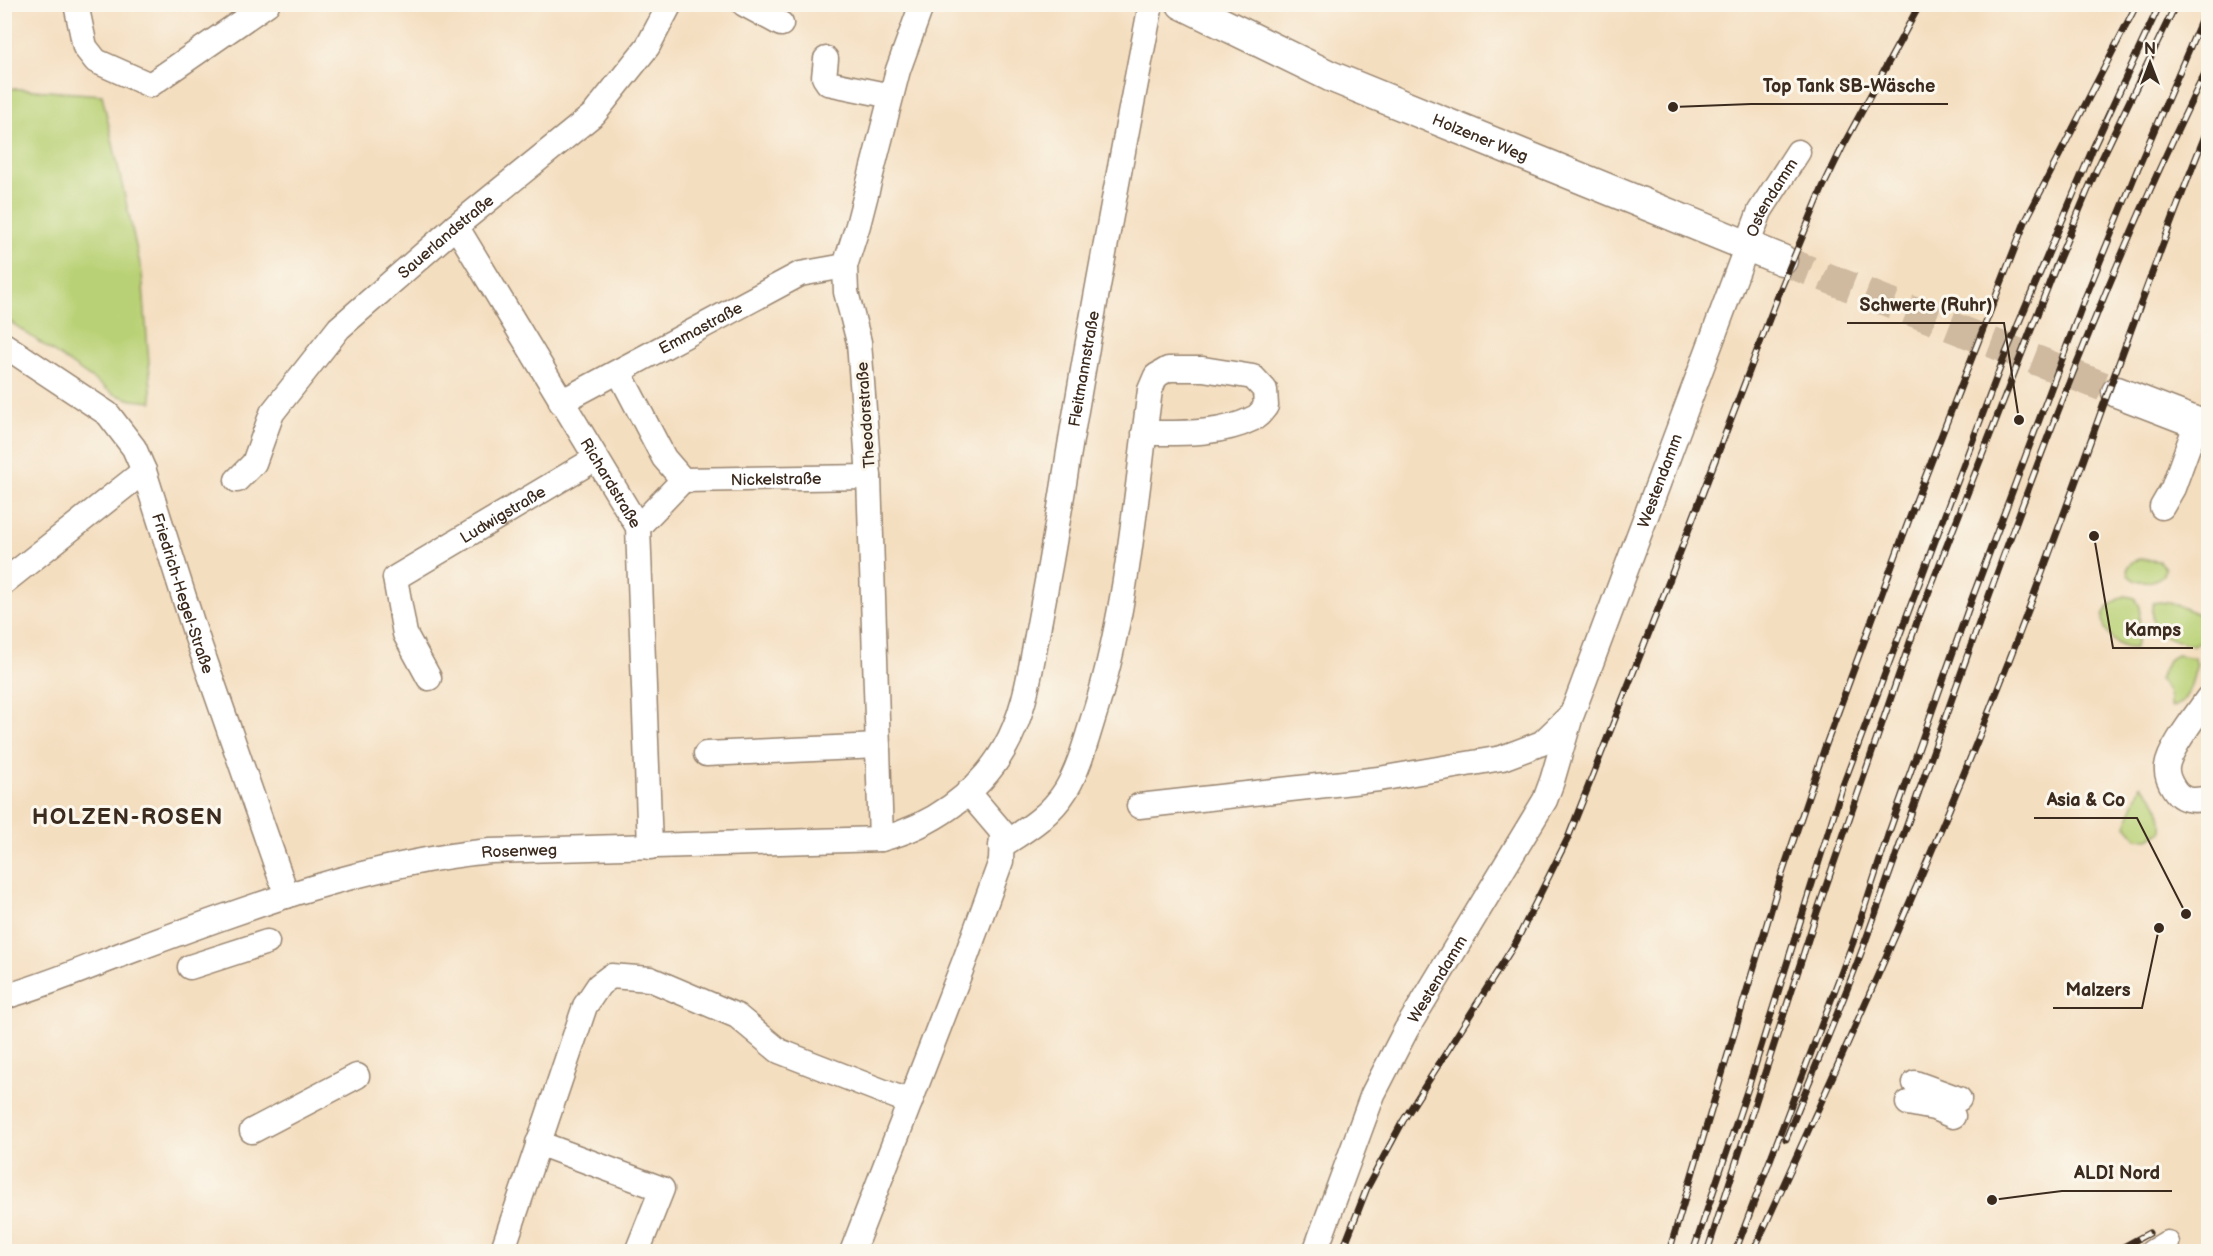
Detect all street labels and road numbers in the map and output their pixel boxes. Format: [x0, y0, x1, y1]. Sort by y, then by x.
street label: Holzener Weg [1429, 111, 1531, 167]
street label: Ostendamm [1743, 155, 1802, 240]
street label: Sauerlandstraße [395, 191, 498, 283]
street label: Emmastraße [656, 298, 746, 359]
street label: Fleitmannstraße [1065, 309, 1104, 428]
street label: Theodorstraße [853, 361, 880, 469]
street label: Westendamm [1634, 431, 1687, 531]
street label: Richardstraße [575, 435, 645, 532]
street label: Nickelstraße [730, 470, 822, 490]
street label: Ludwigstraße [457, 482, 550, 548]
street label: Friedrich-Hegel-Straße [147, 511, 217, 677]
street label: Rosenweg [480, 841, 558, 863]
street label: Westendamm [1404, 933, 1472, 1027]

